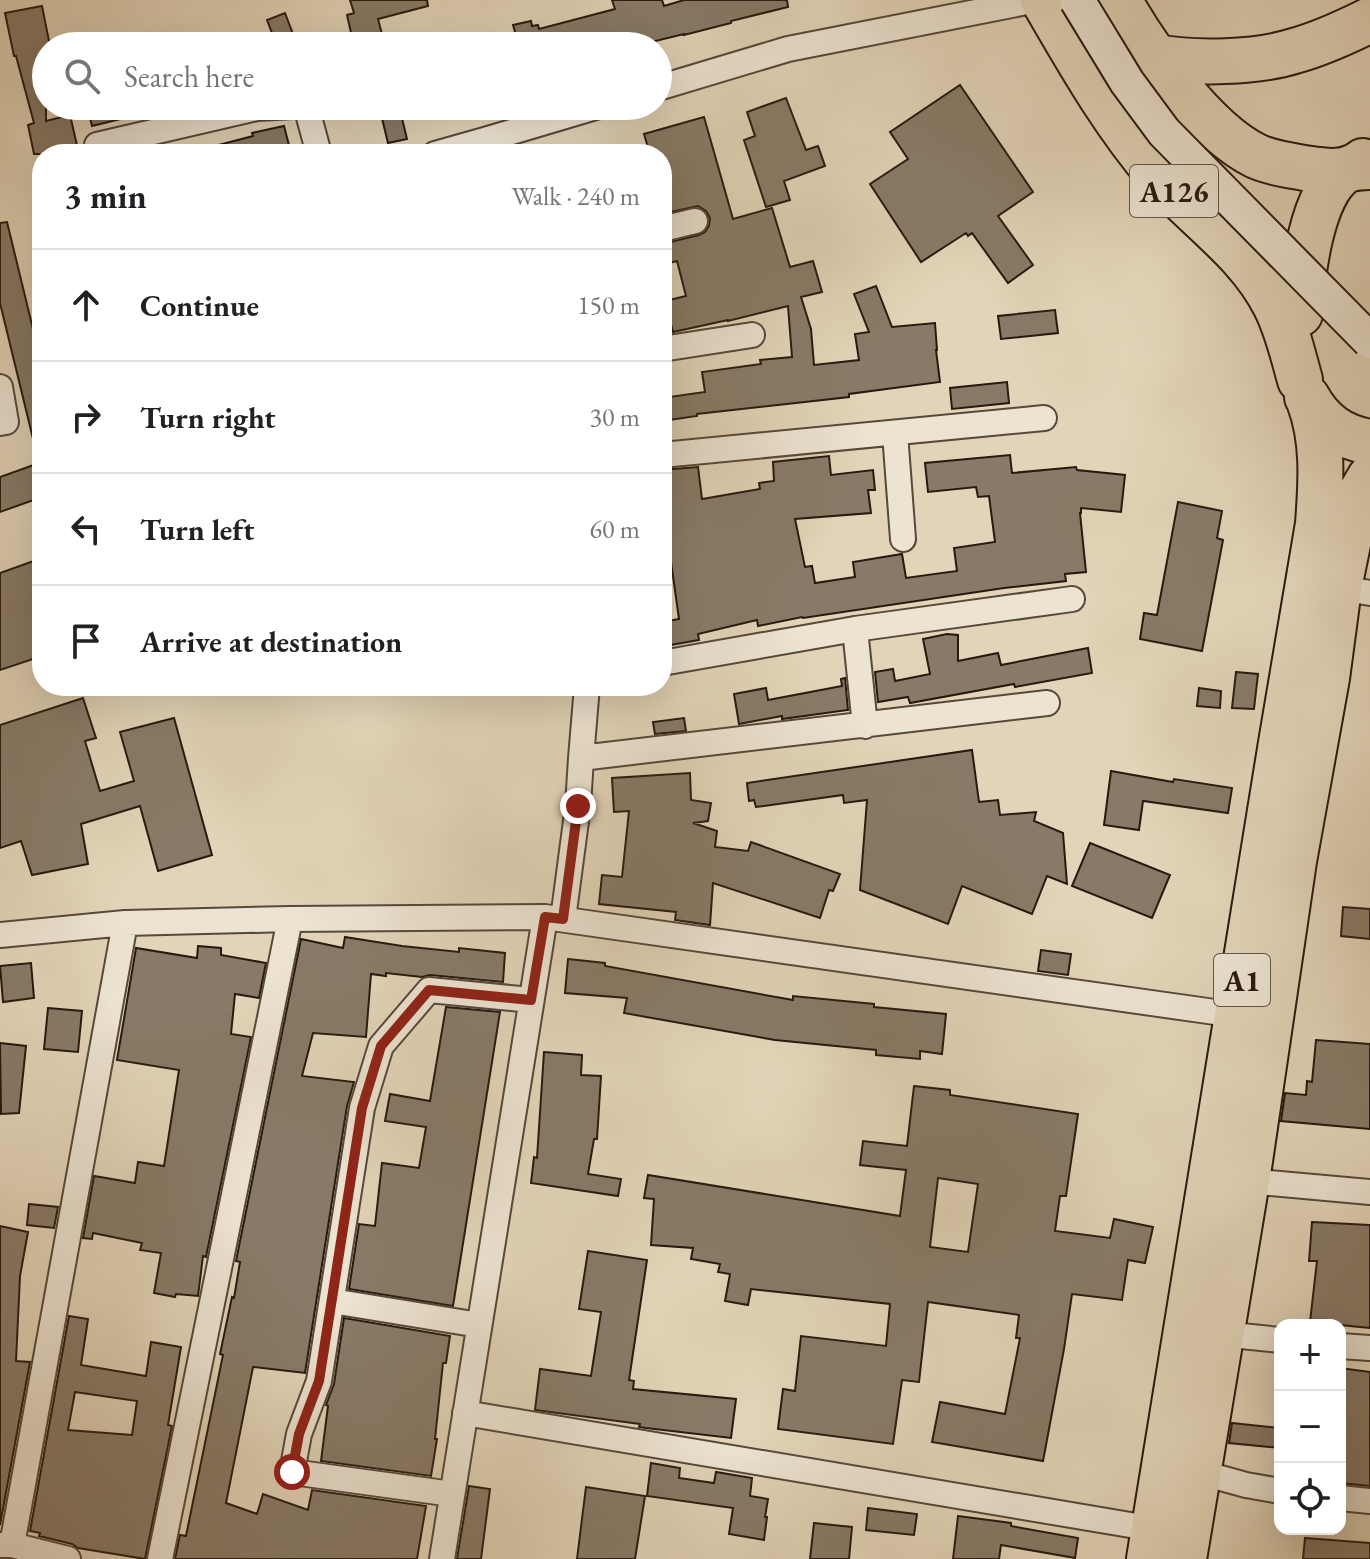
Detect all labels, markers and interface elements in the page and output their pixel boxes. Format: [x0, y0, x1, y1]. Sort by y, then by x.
search box [32, 32, 672, 120]
icon: search [60, 54, 104, 98]
text: Search here [124, 57, 254, 96]
road number: A126 [1130, 165, 1218, 217]
text: 3 min [64, 174, 147, 218]
text: Walk · 240 m [512, 179, 640, 213]
icon: ahead [64, 283, 108, 327]
text: Continue [140, 286, 259, 325]
text: 150 m [577, 288, 640, 322]
icon: right [64, 395, 108, 439]
text: Turn right [140, 398, 276, 437]
text: 30 m [590, 400, 640, 434]
icon: left [64, 507, 108, 551]
text: Turn left [140, 510, 254, 549]
text: 60 m [590, 512, 640, 546]
icon: arrive [64, 619, 108, 663]
text: Arrive at destination [140, 622, 402, 661]
route end [560, 788, 596, 824]
road number: A1 [1214, 954, 1270, 1006]
map controls [1274, 1319, 1346, 1535]
button: + [1274, 1319, 1346, 1391]
button: − [1274, 1391, 1346, 1463]
route start [274, 1454, 310, 1490]
button: locate [1274, 1463, 1346, 1535]

